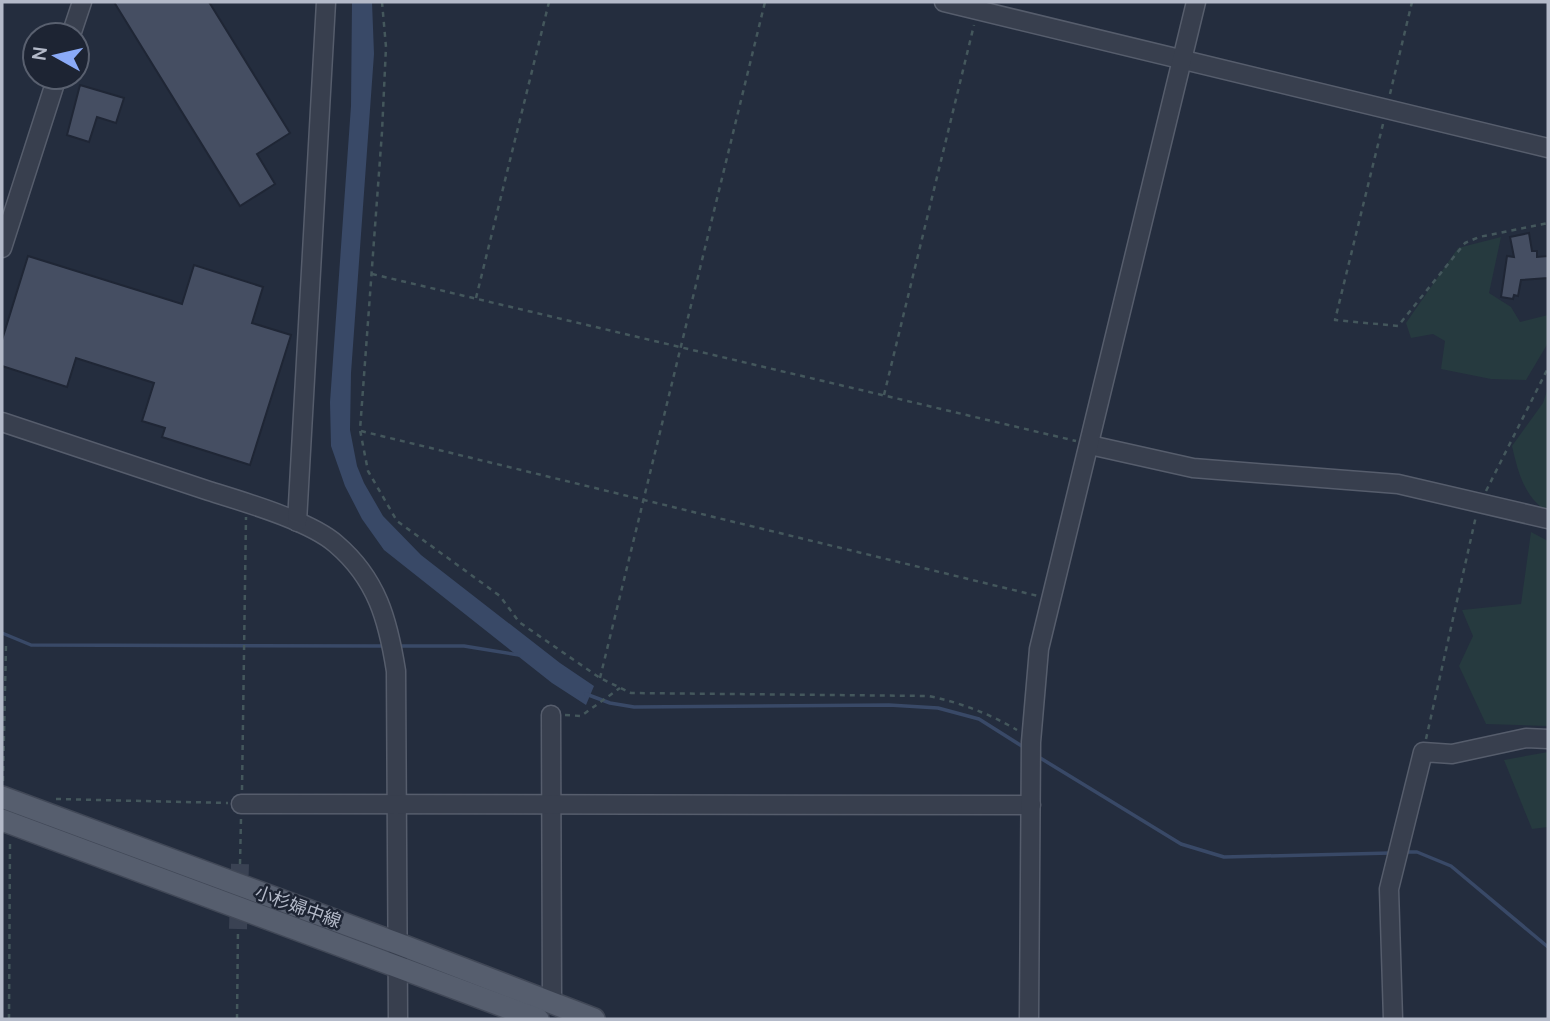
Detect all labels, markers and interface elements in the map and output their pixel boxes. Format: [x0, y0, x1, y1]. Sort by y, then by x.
north arrow [21, 21, 91, 91]
text: N [25, 45, 53, 62]
street label: 小杉婦中線 [252, 879, 345, 933]

